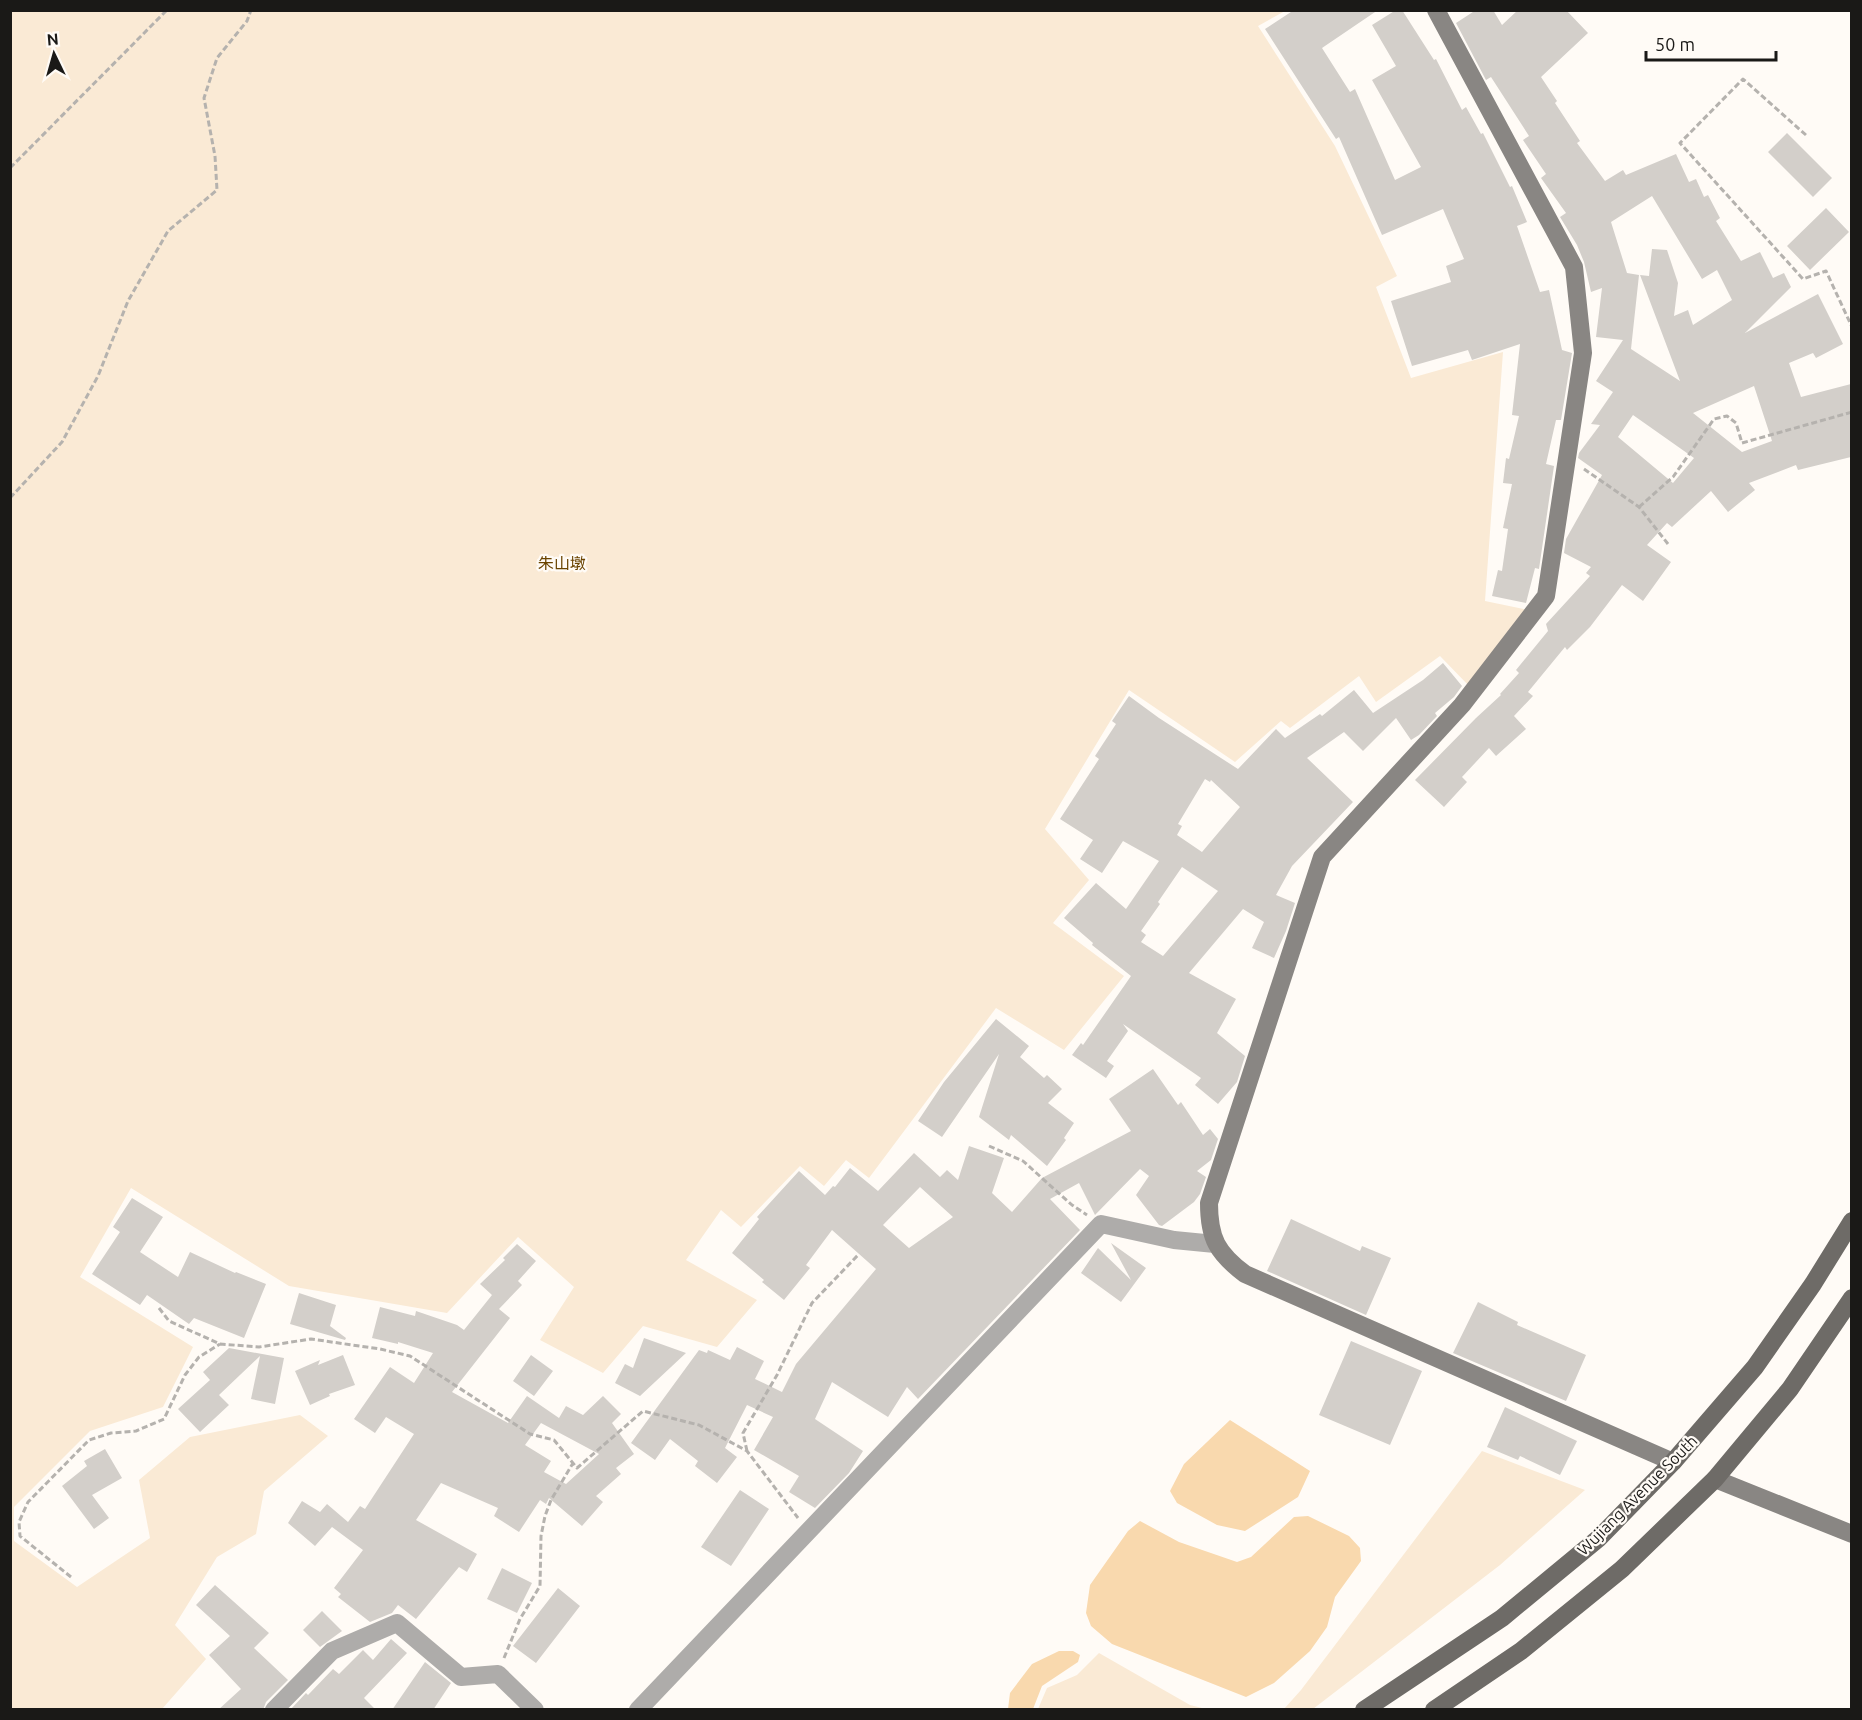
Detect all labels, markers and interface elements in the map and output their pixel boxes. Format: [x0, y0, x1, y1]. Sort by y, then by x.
north arrow [24, 24, 84, 84]
scale bar [1646, 24, 1776, 62]
text: N [46, 30, 59, 49]
text: 50 m [1655, 34, 1695, 54]
park label: 朱山墩 [538, 554, 586, 572]
street label: Wujiang Avenue South [1573, 1431, 1701, 1559]

